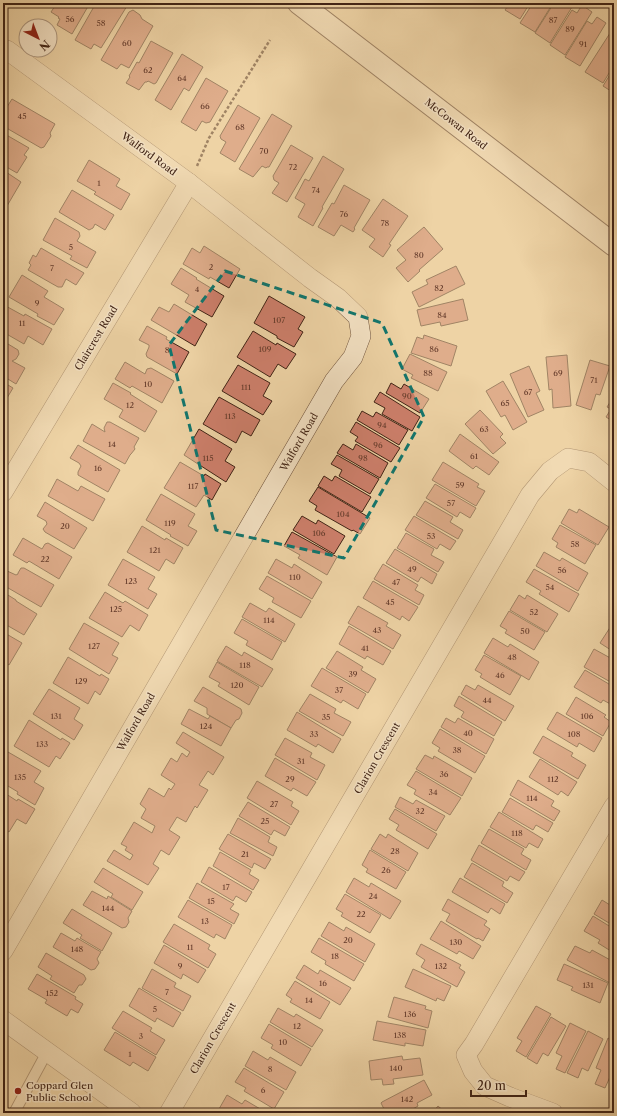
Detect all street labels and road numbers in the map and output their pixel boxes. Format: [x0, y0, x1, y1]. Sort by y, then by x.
street label: McCowan Road [422, 96, 490, 152]
street label: Walford Road [118, 129, 179, 178]
street label: Claircrest Road [72, 303, 120, 373]
street label: Walford Road [277, 410, 321, 474]
street label: Walford Road [114, 690, 158, 754]
street label: Clarion Crescent [351, 719, 403, 796]
street label: Clarion Crescent [187, 999, 239, 1076]

